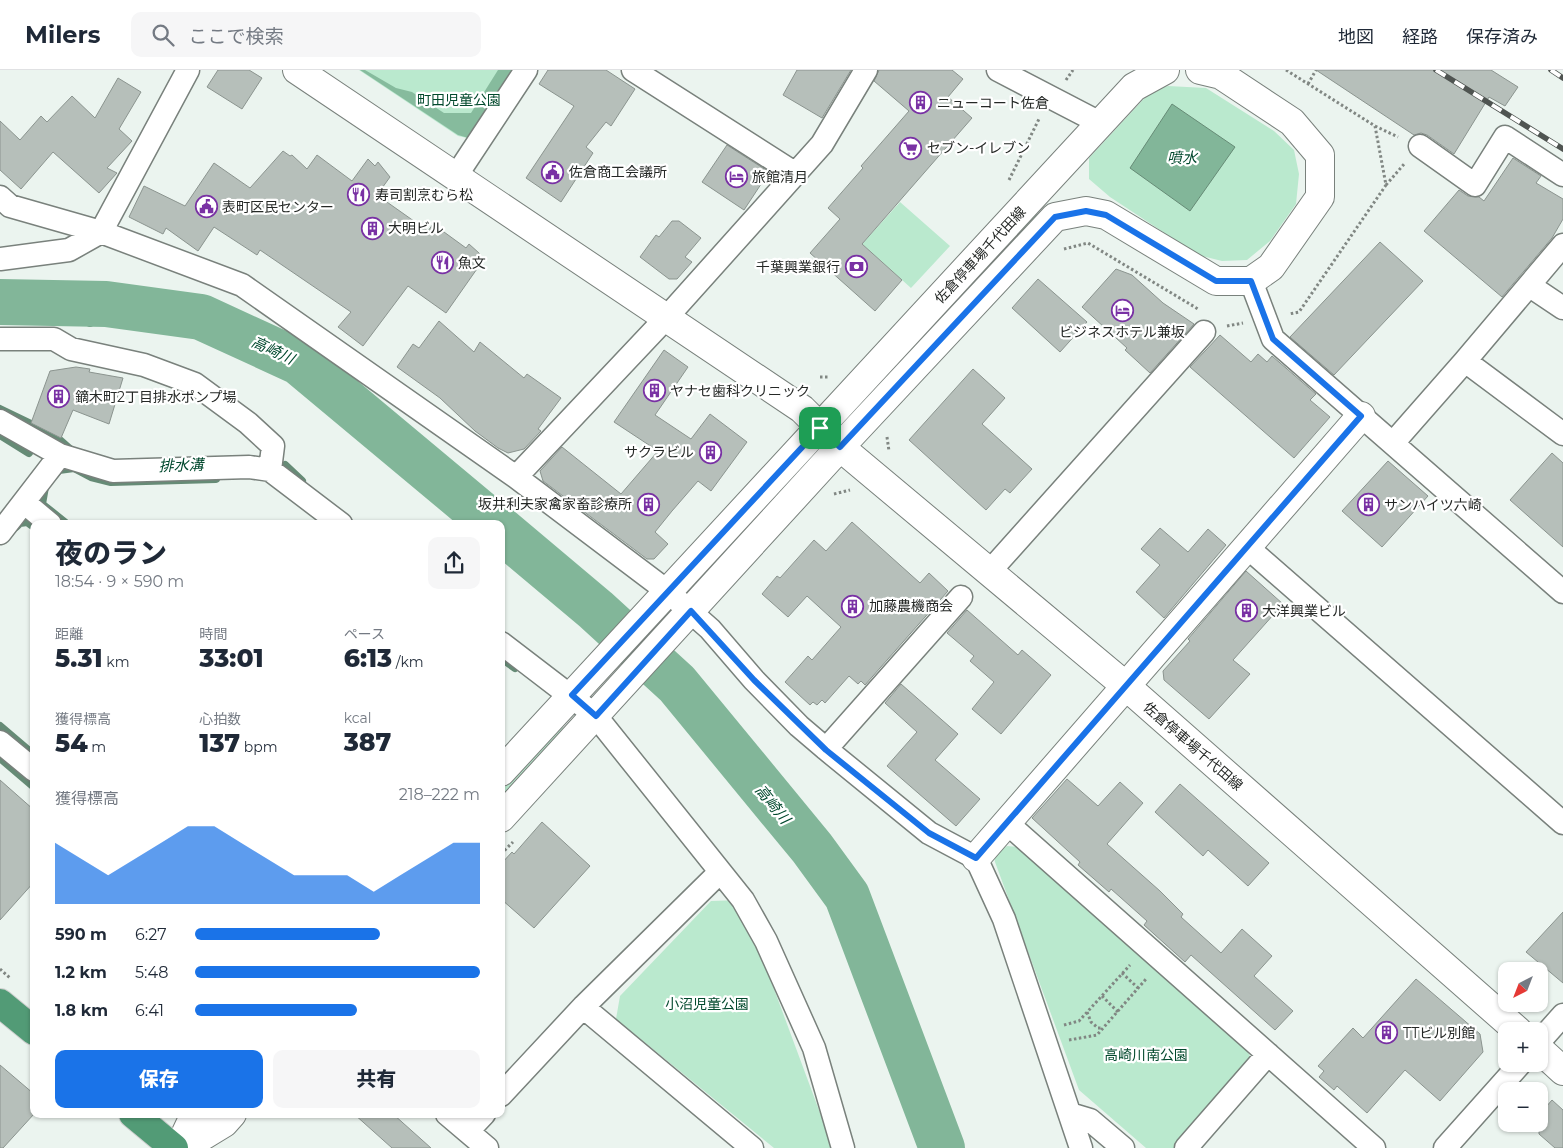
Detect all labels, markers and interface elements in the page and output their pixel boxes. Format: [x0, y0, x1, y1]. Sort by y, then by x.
search box [131, 12, 481, 57]
text: Milers [25, 20, 101, 49]
icon: search [149, 21, 177, 49]
text: ここで検索 [189, 25, 284, 48]
text: 地図 [1338, 26, 1374, 48]
text: 経路 [1402, 26, 1438, 48]
text: 保存済み [1466, 26, 1538, 48]
park label: 町田児童公園 [417, 91, 501, 109]
building icon: ニューコート佐倉 [909, 91, 933, 115]
place label: ニューコート佐倉 [937, 94, 1049, 112]
supermarket icon: セブン-イレブン [899, 136, 923, 160]
place label: セブン-イレブン [927, 139, 1030, 157]
water label: 噴水 [1167, 148, 1199, 167]
public building icon: 佐倉商工会議所 [541, 160, 565, 184]
place label: 佐倉商工会議所 [569, 163, 667, 181]
hotel icon: 旅館清月 [724, 165, 748, 189]
place label: 旅館清月 [752, 168, 808, 186]
restaurant icon: 寿司割烹むら松 [347, 183, 371, 207]
place label: 寿司割烹むら松 [375, 186, 473, 204]
public building icon: 表町区民センター [194, 195, 218, 219]
place label: 表町区民センター [222, 198, 334, 216]
street label: 佐倉停車場千代田線 [930, 203, 1030, 307]
building icon: 大明ビル [360, 216, 384, 240]
place label: 大明ビル [388, 219, 444, 237]
restaurant icon: 魚文 [430, 251, 454, 275]
place label: 魚文 [458, 254, 486, 272]
bank icon: 千葉興業銀行 [844, 255, 868, 279]
place label: 千葉興業銀行 [756, 258, 840, 276]
hotel icon: ビジネスホテル兼坂 [1110, 298, 1134, 322]
place label: ビジネスホテル兼坂 [1059, 323, 1185, 341]
water label: 高崎川 [249, 332, 299, 369]
building icon: ヤナセ歯科クリニック [642, 379, 666, 403]
place label: ヤナセ歯科クリニック [670, 382, 810, 400]
building icon: 鏑木町2丁目排水ポンプ場 [47, 385, 71, 409]
place label: 鏑木町2丁目排水ポンプ場 [75, 388, 237, 406]
pin [799, 407, 841, 449]
icon: arrive [806, 414, 834, 442]
building icon: サクラビル [698, 440, 722, 464]
place label: サクラビル [624, 443, 694, 461]
water label: 排水溝 [158, 455, 206, 475]
building icon: 坂井利夫家禽家畜診療所 [636, 492, 660, 516]
building icon: サンハイツ六崎 [1356, 493, 1380, 517]
place label: 坂井利夫家禽家畜診療所 [478, 495, 632, 513]
place label: サンハイツ六崎 [1384, 496, 1482, 514]
text: 夜のラン [55, 536, 167, 570]
button: share [428, 537, 480, 589]
text: 18:54 · 9 × 590 m [55, 572, 184, 591]
building icon: 加藤農機商会 [841, 594, 865, 618]
place label: 加藤農機商会 [869, 597, 953, 615]
building icon: 大洋興業ビル [1234, 599, 1258, 623]
place label: 大洋興業ビル [1262, 602, 1346, 620]
text: 距離 [55, 625, 83, 643]
text: 時間 [199, 625, 227, 643]
text: ペース [344, 625, 385, 643]
text: 5.31 [55, 643, 103, 673]
text: 33:01 [199, 643, 264, 673]
text: 6:13 [344, 643, 392, 673]
text: km [103, 653, 130, 671]
text: /km [392, 653, 424, 671]
street label: 佐倉停車場千代田線 [1140, 698, 1246, 794]
text: kcal [344, 709, 372, 727]
text: 獲得標高 [55, 710, 111, 728]
text: 心拍数 [199, 710, 241, 728]
text: 387 [344, 727, 391, 757]
text: 54 [55, 728, 88, 758]
text: 137 [199, 728, 240, 758]
text: m [88, 738, 106, 756]
text: bpm [240, 738, 278, 756]
water label: 高崎川 [751, 781, 796, 829]
text: 218–222 m [399, 785, 480, 804]
text: 獲得標高 [55, 789, 119, 808]
text: 590 m [55, 925, 107, 944]
text: 6:27 [135, 925, 167, 944]
north arrow [1498, 962, 1548, 1012]
map controls [1498, 962, 1548, 1132]
text: 1.2 km [55, 963, 107, 982]
text: 5:48 [135, 963, 168, 982]
park label: 小沼児童公園 [665, 995, 749, 1013]
text: 1.8 km [55, 1001, 108, 1020]
text: 6:41 [135, 1001, 164, 1020]
building icon: TTビル別館 [1375, 1021, 1399, 1045]
button: + [1498, 1022, 1548, 1072]
place label: TTビル別館 [1403, 1024, 1475, 1042]
park label: 高崎川南公園 [1104, 1046, 1188, 1064]
button: 保存 [55, 1050, 263, 1108]
button: 共有 [273, 1050, 480, 1108]
button: − [1498, 1082, 1548, 1132]

